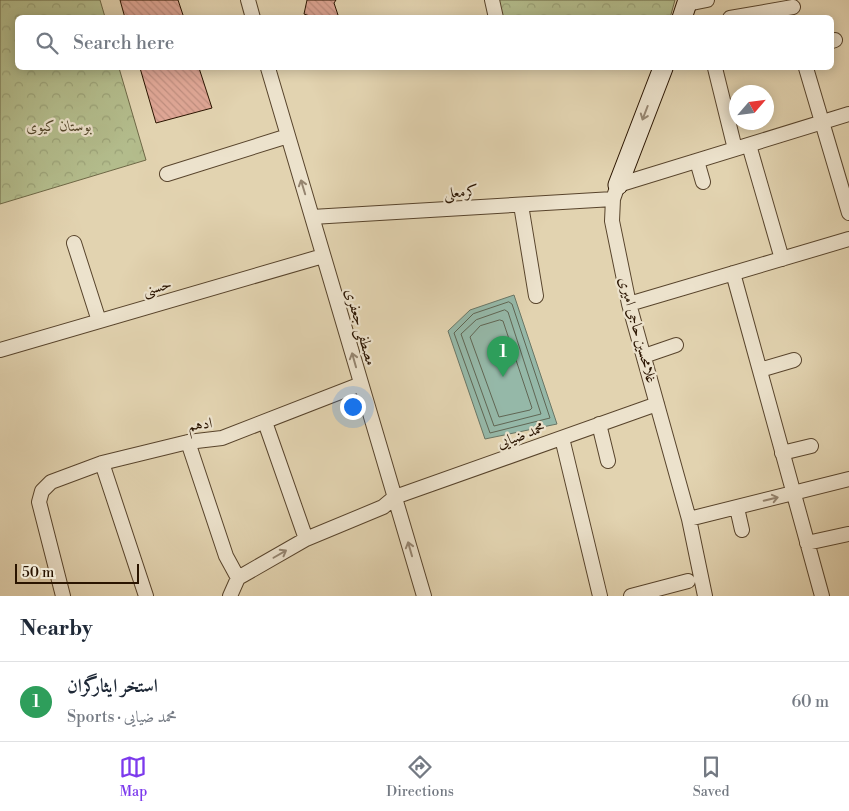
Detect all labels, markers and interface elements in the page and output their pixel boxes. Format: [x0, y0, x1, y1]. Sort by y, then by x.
search box [15, 15, 834, 70]
icon: search [33, 29, 61, 57]
text: Search here [73, 31, 174, 55]
north arrow [729, 85, 774, 130]
one-way arrow [640, 105, 649, 120]
park label: بوستان کیوی [26, 117, 92, 136]
one-way arrow [298, 180, 307, 196]
street label: کرمعلی [444, 182, 479, 204]
street label: حسنی [140, 274, 174, 302]
street label: غلامحسین حاجی امیری [614, 275, 661, 385]
street label: مصطفی جعفری [340, 286, 381, 368]
pin: 1 [487, 336, 519, 377]
one-way arrow [348, 352, 358, 368]
your location [340, 394, 366, 420]
street label: ادهم [187, 414, 214, 439]
street label: محمد ضیایی [495, 418, 548, 453]
one-way arrow [762, 494, 778, 503]
one-way arrow [405, 542, 414, 558]
one-way arrow [273, 549, 288, 559]
scale bar [15, 561, 139, 584]
text: 50 m [22, 564, 54, 582]
text: Nearby [20, 616, 93, 642]
text: استخر ایثارگران [67, 674, 158, 698]
text: 1 [32, 692, 40, 712]
text: 60 m [791, 692, 829, 712]
text: Sports · محمد ضیایی [67, 707, 177, 727]
tab: Map [119, 753, 147, 801]
tab: Directions [386, 753, 454, 801]
tab: Saved [693, 753, 730, 801]

